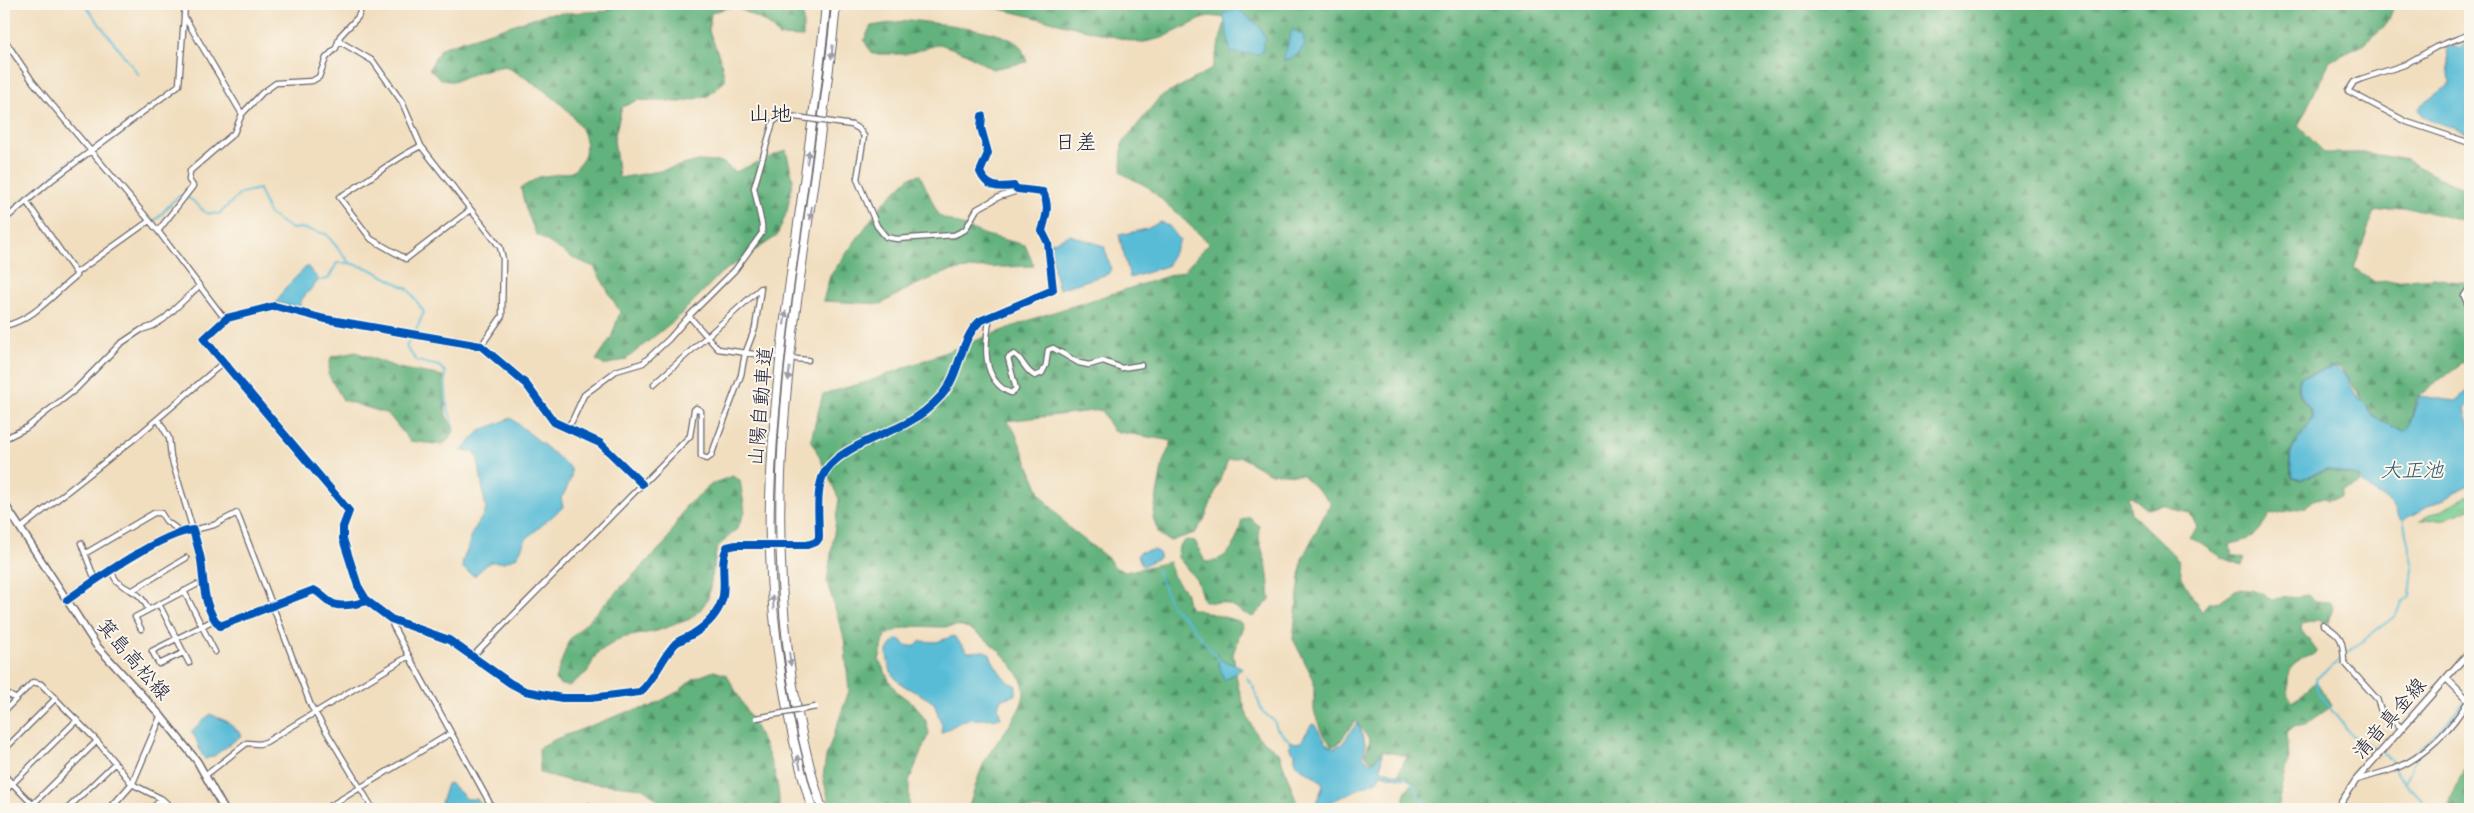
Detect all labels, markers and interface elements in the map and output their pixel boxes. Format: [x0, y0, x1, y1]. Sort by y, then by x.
one-way arrow [828, 45, 836, 61]
district label: 山地 [748, 101, 792, 129]
district label: 日差 [1055, 129, 1097, 157]
one-way arrow [804, 149, 812, 165]
one-way arrow [807, 206, 815, 222]
one-way arrow [782, 310, 790, 326]
street label: 山陽自動車道 [743, 345, 780, 467]
one-way arrow [785, 367, 793, 383]
water label: 大正池 [2381, 457, 2444, 485]
one-way arrow [768, 594, 776, 610]
street label: 箕島高松線 [90, 613, 176, 707]
one-way arrow [786, 651, 794, 667]
street label: 清音真金線 [2347, 672, 2433, 766]
one-way arrow [795, 755, 803, 770]

